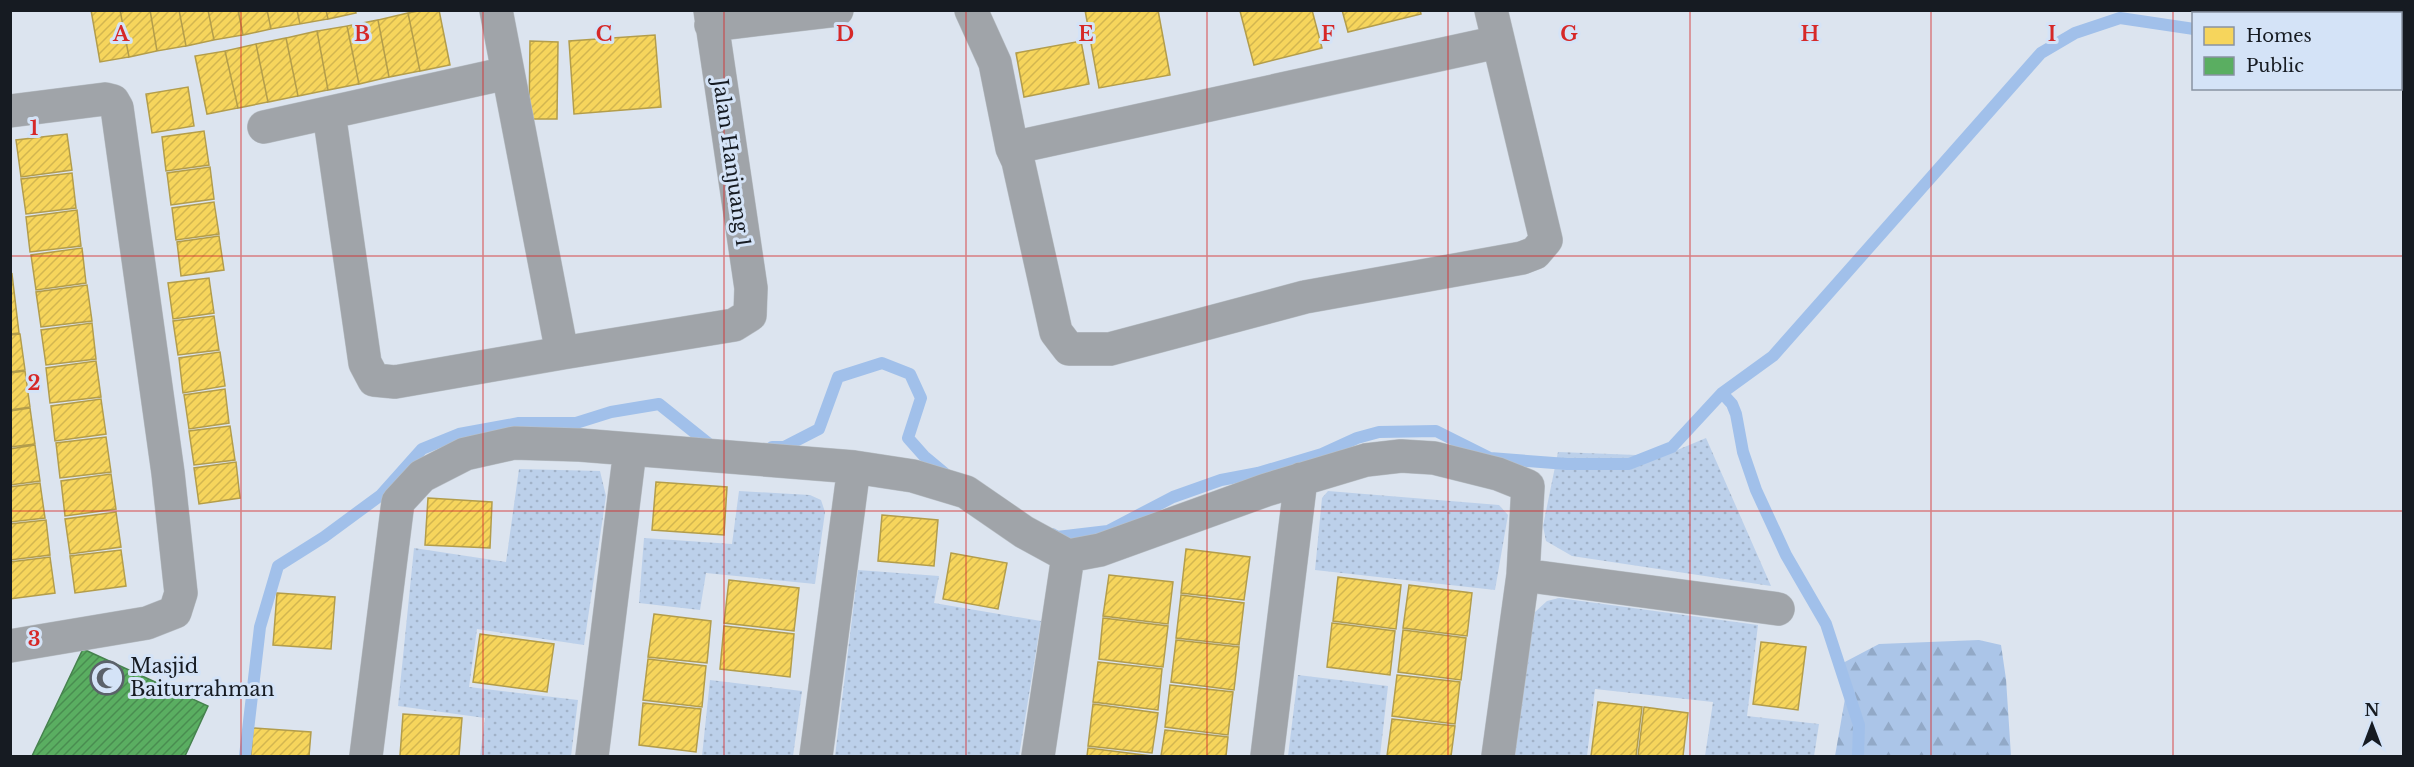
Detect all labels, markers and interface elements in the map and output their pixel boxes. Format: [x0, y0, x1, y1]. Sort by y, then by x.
legend [2192, 12, 2402, 90]
text: A [112, 22, 130, 46]
text: B [354, 22, 370, 46]
text: C [596, 22, 612, 46]
text: D [836, 22, 854, 46]
text: E [1078, 22, 1094, 46]
text: F [1321, 22, 1335, 46]
text: G [1560, 22, 1578, 46]
text: H [1801, 22, 1820, 46]
text: I [2048, 22, 2056, 46]
text: Homes [2246, 25, 2312, 47]
text: Public [2246, 55, 2304, 77]
street label: Jalan Hanjuang 1 [708, 74, 756, 249]
text: 1 [30, 116, 39, 140]
text: 2 [27, 371, 41, 395]
text: 3 [28, 627, 40, 651]
place label: Masjid Baiturrahman [130, 654, 275, 701]
mosque icon: Masjid Baiturrahman [89, 660, 125, 696]
north arrow [2342, 695, 2402, 755]
text: N [2364, 700, 2380, 720]

